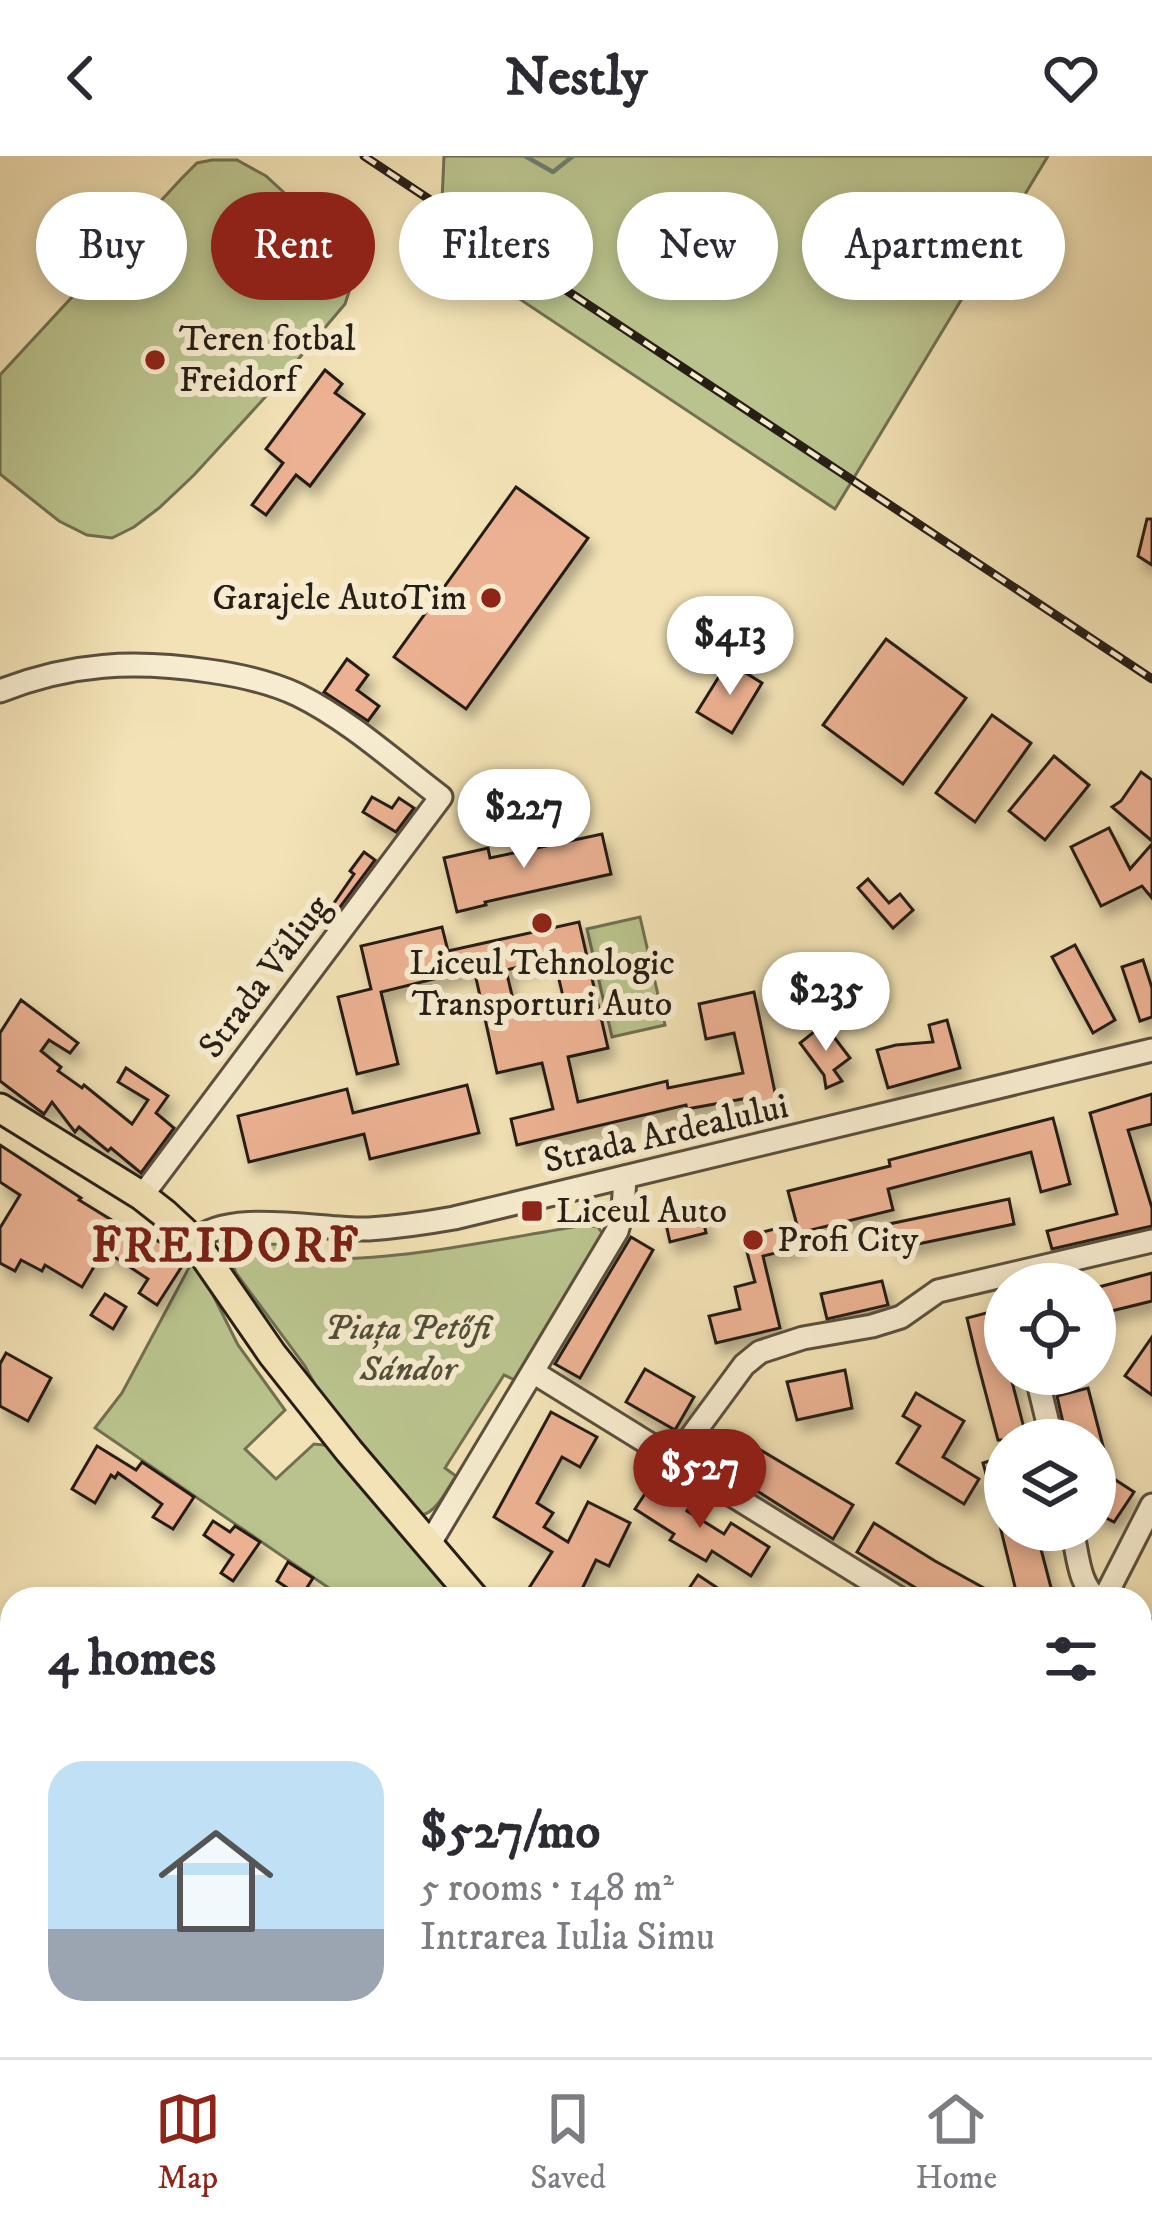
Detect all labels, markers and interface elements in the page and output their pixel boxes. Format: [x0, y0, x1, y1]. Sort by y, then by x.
icon: back [48, 45, 114, 111]
text: Nestly [505, 45, 647, 112]
icon: heart [1038, 45, 1104, 111]
chip: Buy [36, 192, 187, 300]
chip: Rent [211, 192, 375, 300]
chip: Filters [399, 192, 593, 300]
chip: New [617, 192, 778, 300]
chip: Apartment [802, 192, 1065, 300]
place label: Teren fotbal Freidorf [179, 317, 356, 403]
marker: Teren fotbal Freidorf [142, 347, 168, 373]
place label: Garajele AutoTim [212, 576, 467, 621]
marker: Garajele AutoTim [478, 585, 504, 611]
pin: $413 [659, 596, 801, 698]
text: $413 [694, 610, 766, 659]
pin: $227 [453, 769, 595, 871]
text: $227 [484, 783, 564, 832]
street label: Strada Văliug [189, 886, 341, 1067]
marker: Liceul Tehnologic Transporturi Auto [529, 910, 555, 936]
place label: Liceul Tehnologic Transporturi Auto [409, 941, 675, 1027]
pin: $235 [755, 952, 897, 1054]
text: $235 [789, 966, 863, 1015]
street label: Strada Ardealului [539, 1084, 793, 1184]
place label: Liceul Auto [556, 1189, 727, 1234]
marker: Liceul Auto [519, 1198, 545, 1224]
district label: FREIDORF [91, 1217, 361, 1277]
place label: Profi City [777, 1218, 919, 1263]
marker: Profi City [740, 1227, 766, 1253]
map controls [984, 1263, 1116, 1551]
button: locate [984, 1263, 1116, 1395]
park label: Piața Petőfi Sándor [325, 1306, 495, 1392]
button: layers [984, 1419, 1116, 1551]
pin: $527 [629, 1429, 771, 1531]
text: $527 [660, 1443, 740, 1492]
icon: filters [1038, 1626, 1104, 1692]
text: 4 homes [48, 1627, 216, 1691]
text: $527/mo [420, 1800, 600, 1864]
icon: home [144, 1809, 288, 1953]
text: 5 rooms · 148 m² [420, 1864, 674, 1913]
text: Intrarea Iulia Simu [420, 1913, 715, 1962]
tab: Map [155, 2086, 221, 2199]
tab: Saved [530, 2086, 606, 2199]
tab: Home [916, 2086, 997, 2199]

